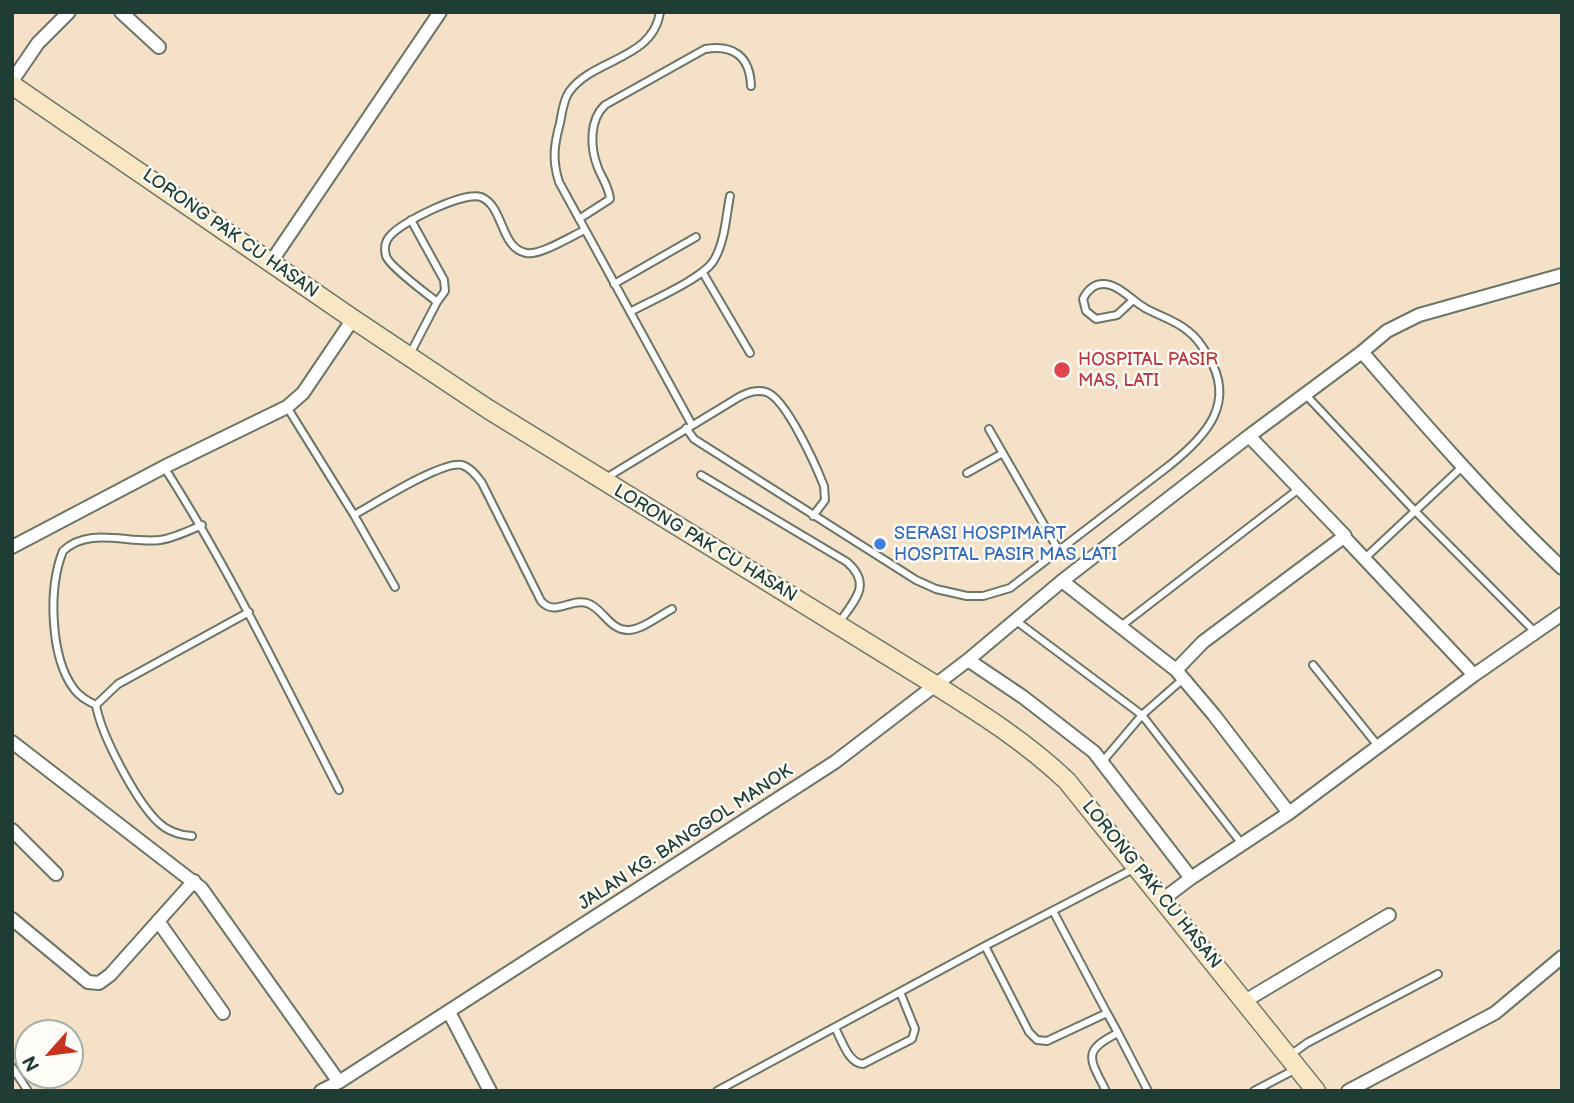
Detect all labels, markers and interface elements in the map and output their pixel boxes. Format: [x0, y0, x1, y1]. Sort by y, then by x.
street label: LORONG PAK CU HASAN [138, 165, 322, 303]
place label: HOSPITAL PASIR MAS, LATI [1078, 349, 1218, 392]
marker: HOSPITAL PASIR MAS, LATI [1052, 360, 1072, 380]
street label: LORONG PAK CU HASAN [609, 481, 801, 607]
place label: SERASI HOSPIMART HOSPITAL PASIR MAS LATI [894, 523, 1117, 566]
marker: SERASI HOSPIMART HOSPITAL PASIR MAS LATI [872, 536, 888, 552]
street label: JALAN KG. BANGGOL MANOK [575, 761, 797, 915]
street label: LORONG PAK CU HASAN [1077, 797, 1225, 973]
north arrow [14, 1019, 84, 1089]
text: N [18, 1051, 45, 1075]

